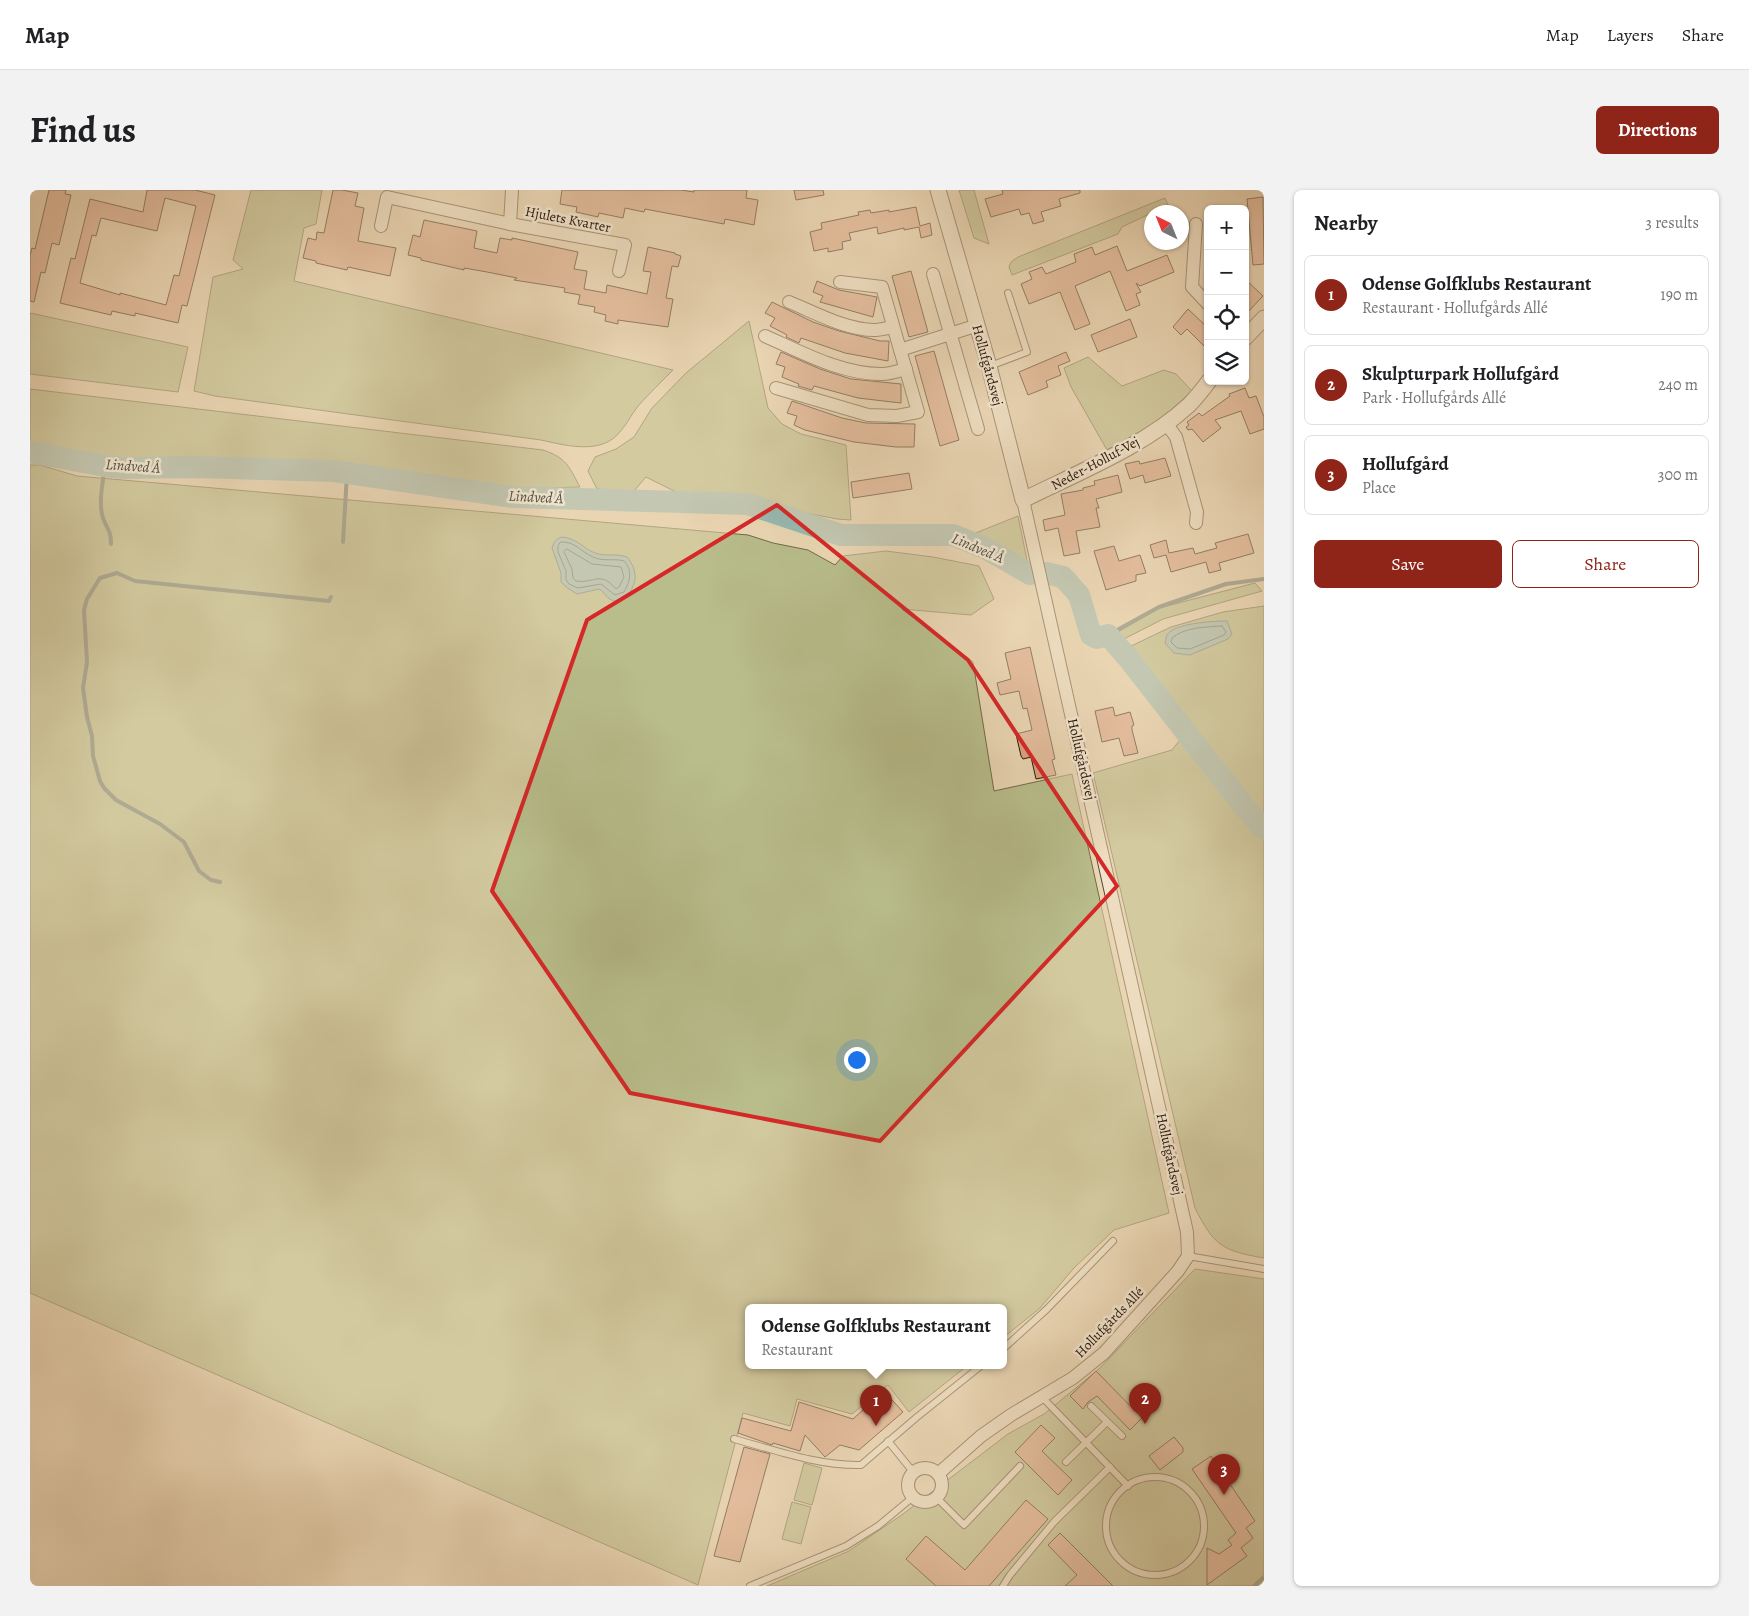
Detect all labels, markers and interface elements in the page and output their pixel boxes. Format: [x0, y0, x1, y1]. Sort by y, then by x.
text: Map [25, 19, 69, 51]
text: Map [1546, 23, 1579, 47]
text: Layers [1607, 23, 1654, 47]
text: Share [1682, 23, 1724, 47]
text: Find us [30, 106, 136, 154]
button: Directions [1596, 106, 1719, 154]
street label: Hjulets Kvarter [523, 202, 613, 237]
north arrow [1144, 205, 1189, 250]
map controls [1204, 205, 1249, 385]
button: + [1204, 205, 1249, 250]
text: Nearby [1314, 209, 1377, 237]
text: 3 results [1645, 212, 1699, 234]
button: − [1204, 250, 1249, 295]
text: Odense Golfklubs Restaurant [1362, 271, 1591, 297]
text: 1 [1328, 284, 1334, 306]
text: 190 m [1660, 284, 1698, 306]
button: locate [1204, 295, 1249, 340]
text: Restaurant · Hollufgårds Allé [1362, 297, 1548, 319]
street label: Hollufgårdsvej [968, 322, 1007, 408]
button: layers [1204, 340, 1249, 385]
text: Skulpturpark Hollufgård [1362, 361, 1559, 387]
text: 2 [1327, 374, 1335, 396]
text: 240 m [1658, 374, 1698, 396]
text: Park · Hollufgårds Allé [1362, 387, 1506, 409]
street label: Neder-Holluf-Vej [1048, 432, 1143, 495]
text: Hollufgård [1362, 451, 1449, 477]
water label: Lindved Å [105, 454, 162, 478]
text: 3 [1328, 464, 1334, 486]
text: 300 m [1658, 464, 1698, 486]
text: Place [1362, 477, 1396, 499]
water label: Lindved Å [508, 486, 565, 508]
water label: Lindved Å [949, 528, 1008, 568]
button: Save [1314, 540, 1502, 588]
button: Share [1512, 540, 1699, 588]
street label: Hollufgårdsvej [1063, 716, 1100, 802]
your location [844, 1047, 870, 1073]
street label: Hollufgårdsvej [1152, 1111, 1187, 1197]
street label: Hollufgårds Allé [1071, 1283, 1148, 1362]
popup [745, 1304, 1007, 1369]
text: Odense Golfklubs Restaurant [761, 1313, 991, 1339]
text: Restaurant [761, 1339, 833, 1361]
pin: 2 [1129, 1383, 1161, 1424]
pin: 1 [860, 1385, 892, 1426]
pin: 3 [1208, 1454, 1240, 1495]

